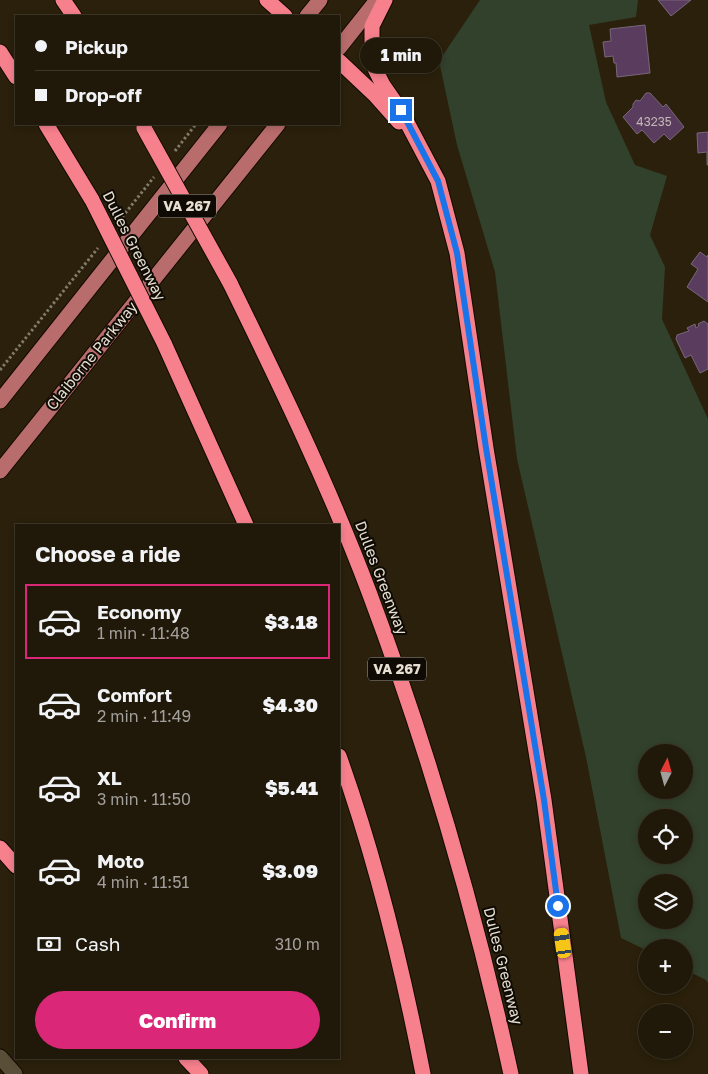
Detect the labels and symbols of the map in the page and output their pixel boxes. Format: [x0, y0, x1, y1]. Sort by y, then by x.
callout: 1 min [360, 38, 442, 72]
route end [390, 99, 412, 121]
house number: 43235 [636, 114, 672, 129]
street label: Dulles Greenway [99, 188, 171, 304]
road number: VA 267 [158, 195, 216, 218]
street label: Claiborne Parkway [42, 297, 141, 413]
street label: Dulles Greenway [352, 518, 412, 638]
road number: VA 267 [368, 658, 426, 681]
north arrow [638, 744, 692, 799]
route start [547, 895, 569, 917]
street label: Dulles Greenway [481, 905, 527, 1027]
car [553, 927, 572, 959]

